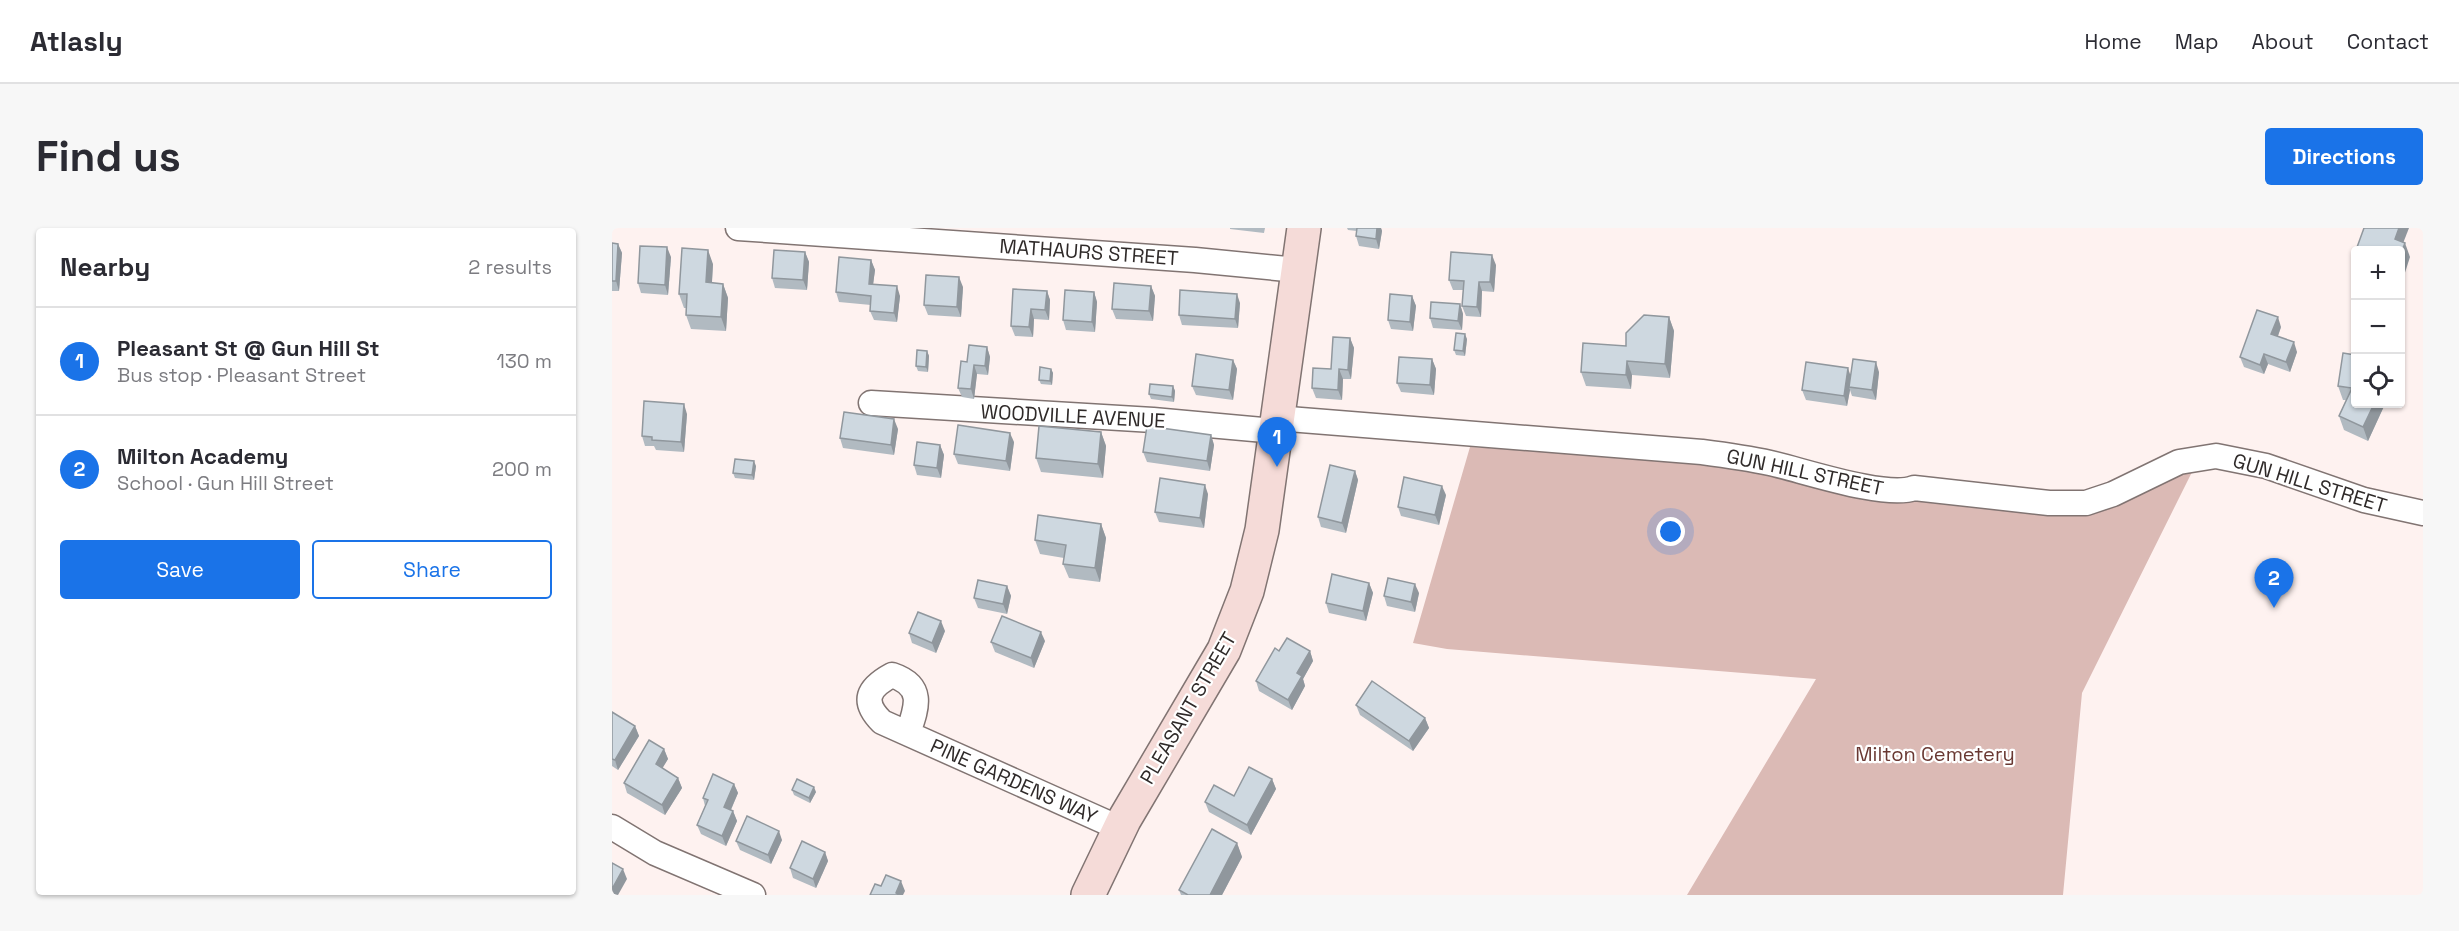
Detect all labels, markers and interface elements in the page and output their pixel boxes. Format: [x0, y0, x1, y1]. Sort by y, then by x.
text: Atlasly [30, 23, 123, 59]
text: Home [2084, 28, 2142, 55]
text: Map [2175, 28, 2219, 55]
text: About [2252, 28, 2314, 55]
text: Contact [2347, 28, 2429, 55]
button: Directions [2265, 128, 2423, 185]
text: Find us [36, 130, 181, 183]
street label: MATHAURS STREET [999, 233, 1180, 271]
map controls [2351, 246, 2405, 408]
button: + [2351, 246, 2405, 300]
text: Nearby [60, 250, 150, 284]
text: 2 results [468, 254, 552, 280]
button: − [2351, 300, 2405, 354]
text: Pleasant St @ Gun Hill St [117, 334, 380, 362]
text: 1 [75, 348, 84, 374]
text: 130 m [496, 348, 552, 374]
button: locate [2351, 354, 2405, 408]
text: Bus stop · Pleasant Street [117, 362, 366, 388]
street label: WOODVILLE AVENUE [980, 398, 1166, 434]
pin: 1 [1258, 418, 1296, 467]
text: Milton Academy [117, 442, 288, 470]
street label: GUN HILL STREET [1724, 443, 1886, 501]
street label: GUN HILL STREET [2230, 447, 2390, 519]
text: 2 [74, 456, 85, 482]
text: 200 m [492, 456, 552, 482]
text: School · Gun Hill Street [117, 470, 334, 496]
your location [1656, 517, 1685, 546]
button: Save [60, 540, 300, 599]
button: Share [312, 540, 552, 599]
pin: 2 [2254, 558, 2294, 608]
street label: PLEASANT STREET [1134, 627, 1242, 789]
street label: PINE GARDENS WAY [926, 732, 1102, 830]
park label: Milton Cemetery [1855, 741, 2015, 767]

